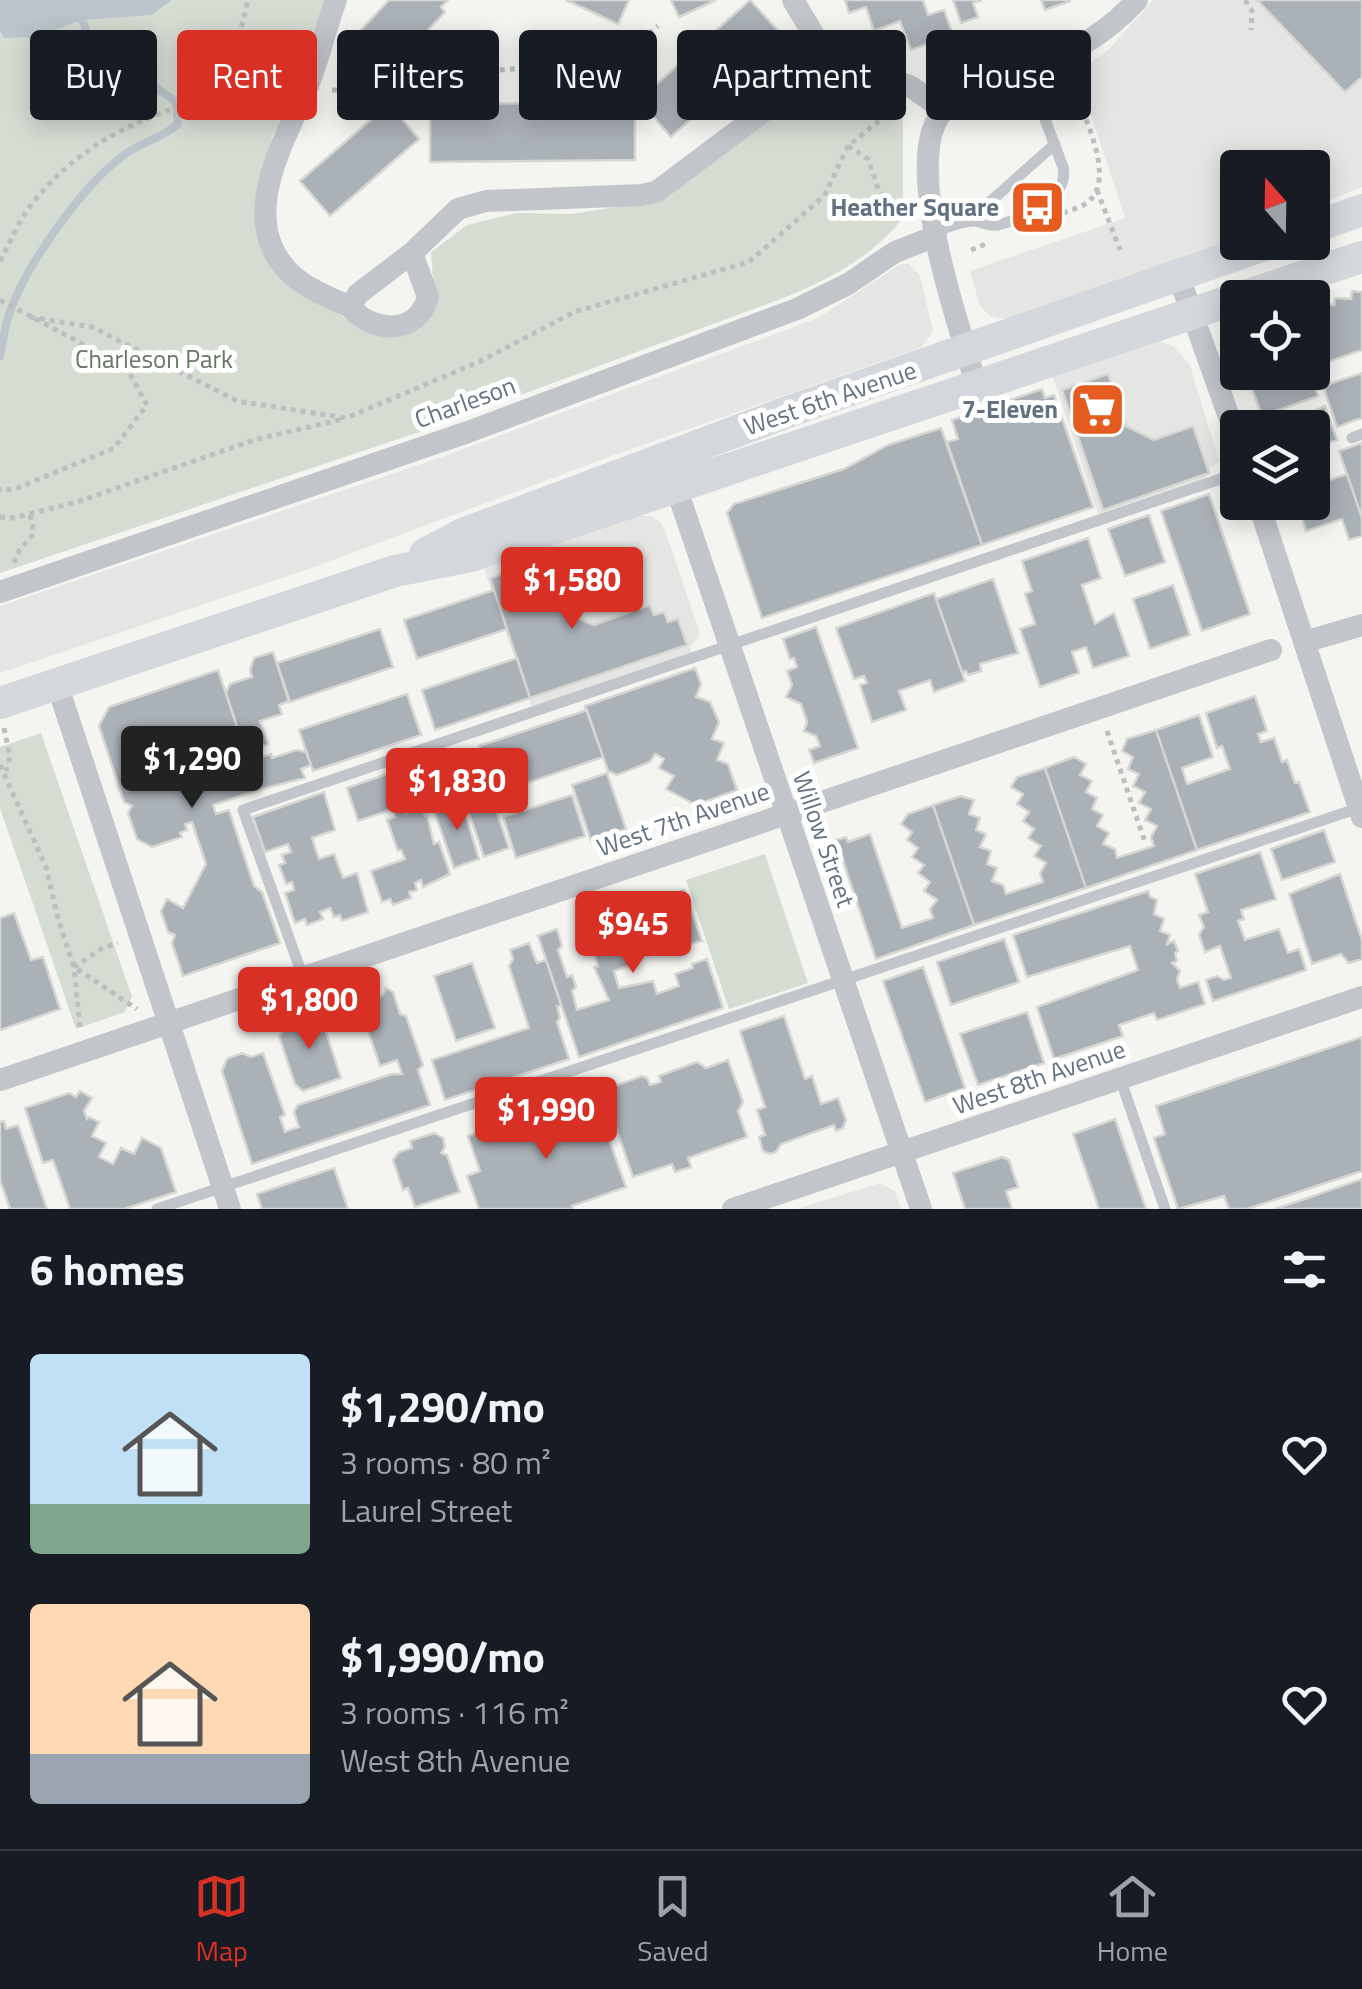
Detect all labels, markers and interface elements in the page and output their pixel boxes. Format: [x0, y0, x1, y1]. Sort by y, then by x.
chip: Buy [30, 30, 157, 120]
chip: Rent [177, 30, 317, 120]
chip: Filters [337, 30, 499, 120]
chip: New [519, 30, 657, 120]
chip: Apartment [677, 30, 906, 120]
chip: House [926, 30, 1091, 120]
north arrow [1220, 150, 1330, 260]
map controls [1220, 150, 1330, 520]
bus stop icon: Heather Square [1008, 177, 1068, 237]
place label: Heather Square [830, 188, 999, 226]
button: locate [1220, 280, 1330, 390]
park label: Charleson Park [75, 340, 233, 378]
street label: West 6th Avenue [739, 351, 921, 445]
street label: Charleson [409, 366, 521, 438]
supermarket icon: 7-Eleven [1067, 379, 1127, 439]
place label: 7-Eleven [962, 390, 1058, 428]
button: layers [1220, 410, 1330, 520]
pin: $1,580 [491, 547, 653, 632]
text: $1,580 [523, 555, 621, 603]
pin: $1,290 [111, 726, 273, 811]
text: $1,290 [143, 734, 241, 782]
pin: $1,830 [376, 748, 538, 833]
text: $1,830 [408, 756, 506, 804]
street label: Willow Street [783, 766, 865, 912]
street label: West 7th Avenue [592, 772, 774, 866]
pin: $945 [574, 891, 692, 976]
text: $945 [597, 899, 669, 947]
pin: $1,800 [228, 967, 390, 1052]
text: $1,800 [260, 975, 358, 1023]
street label: West 8th Avenue [948, 1030, 1130, 1124]
pin: $1,990 [465, 1077, 627, 1162]
text: $1,990 [497, 1085, 595, 1133]
text: 6 homes [30, 1237, 185, 1301]
icon: filters [1277, 1242, 1332, 1297]
text: $1,290/mo [340, 1374, 545, 1438]
icon: home [110, 1394, 230, 1514]
icon: heart [1277, 1427, 1332, 1482]
text: 3 rooms · 80 m² [340, 1438, 551, 1486]
text: Laurel Street [340, 1486, 512, 1534]
text: $1,990/mo [340, 1624, 545, 1688]
icon: home [110, 1644, 230, 1764]
icon: heart [1277, 1677, 1332, 1732]
text: 3 rooms · 116 m² [340, 1688, 569, 1736]
text: West 8th Avenue [340, 1736, 571, 1784]
tab: Map [194, 1869, 249, 1972]
tab: Saved [637, 1869, 709, 1972]
tab: Home [1097, 1869, 1168, 1972]

